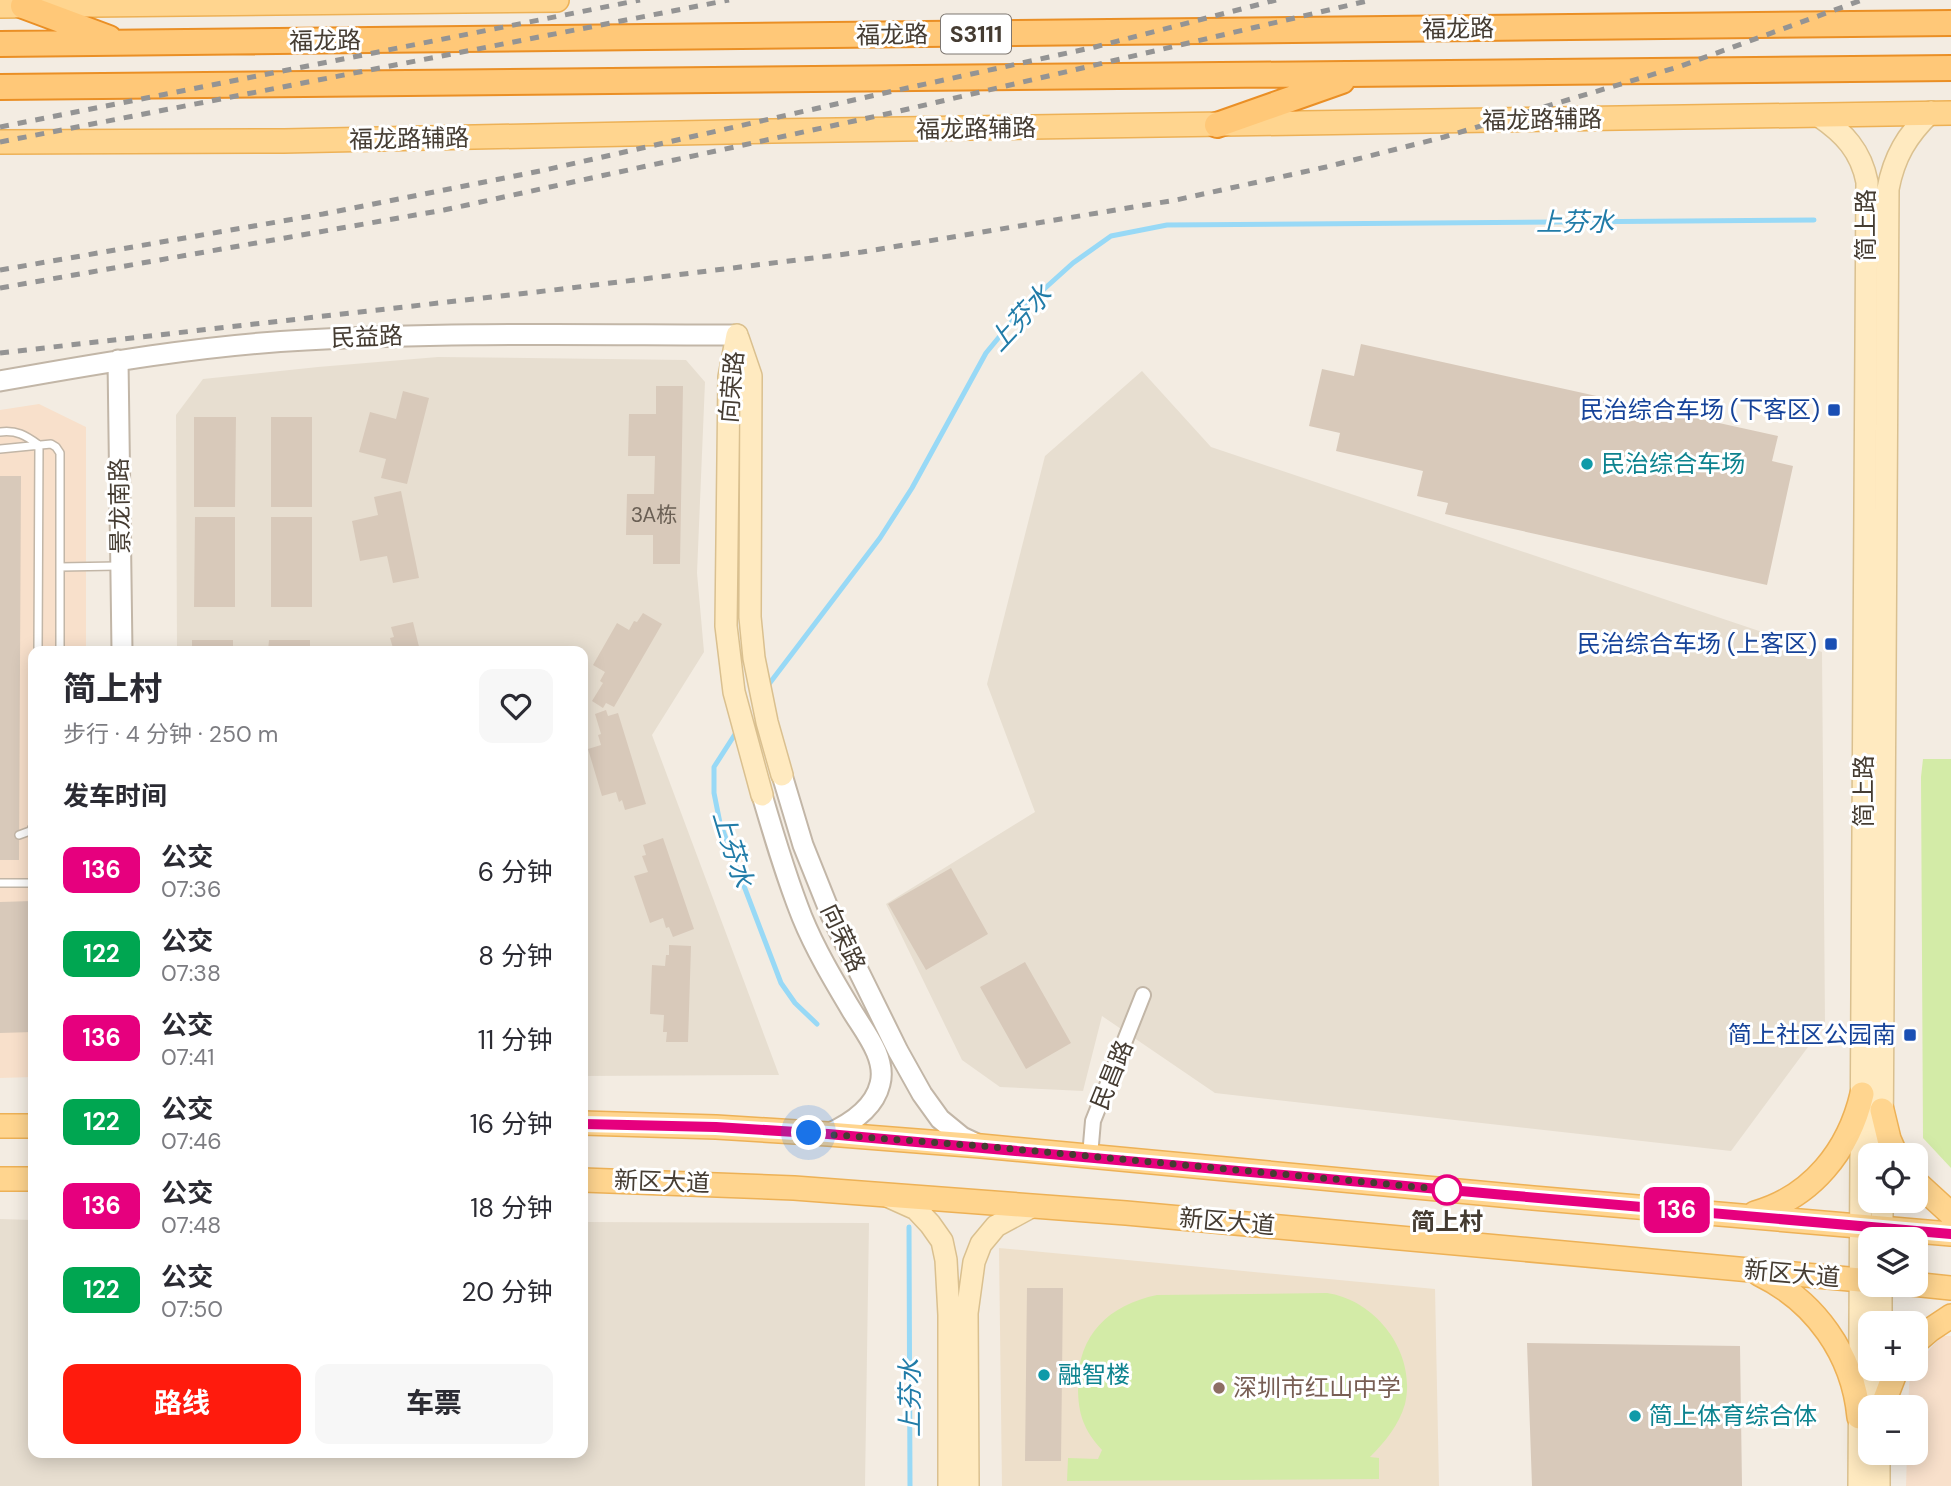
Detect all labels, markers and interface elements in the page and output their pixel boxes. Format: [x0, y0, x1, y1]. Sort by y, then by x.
street label: 福龙路 [1422, 12, 1494, 45]
road number: S3111 [941, 14, 1011, 54]
street label: 福龙路 [856, 18, 928, 51]
street label: 福龙路 [289, 24, 361, 57]
street label: 福龙路辅路 [1482, 103, 1602, 136]
street label: 福龙路辅路 [916, 112, 1036, 145]
street label: 福龙路辅路 [349, 122, 469, 155]
street label: 简上路 [1850, 189, 1881, 261]
water label: 上芬水 [1536, 205, 1615, 239]
water label: 上芬水 [981, 277, 1060, 358]
street label: 民益路 [330, 320, 404, 353]
street label: 向荣路 [713, 350, 750, 424]
place label: 民治综合车场 (下客区) [1580, 394, 1820, 425]
marker: 民治综合车场 (下客区) [1826, 402, 1842, 418]
place label: 民治综合车场 [1601, 448, 1745, 479]
marker: 民治综合车场 [1579, 456, 1595, 472]
street label: 景龙南路 [103, 458, 136, 554]
house number: 3A栋 [631, 501, 677, 529]
place label: 民治综合车场 (上客区) [1577, 628, 1817, 659]
marker: 民治综合车场 (上客区) [1823, 636, 1839, 652]
text: 简上村 [63, 667, 162, 710]
button: heart [479, 669, 553, 743]
text: 步行 · 4 分钟 · 250 m [63, 719, 278, 749]
street label: 简上路 [1848, 755, 1879, 827]
text: 发车时间 [63, 779, 167, 813]
water label: 上芬水 [705, 807, 761, 892]
text: 公交 [161, 840, 213, 874]
text: 136 [82, 854, 121, 885]
text: 6 分钟 [478, 855, 553, 889]
text: 07:36 [161, 874, 221, 904]
street label: 向荣路 [814, 899, 873, 977]
text: 公交 [161, 924, 213, 958]
text: 122 [83, 938, 120, 969]
text: 8 分钟 [478, 939, 553, 973]
text: 07:38 [161, 958, 221, 988]
text: 公交 [161, 1008, 213, 1042]
place label: 简上社区公园南 [1728, 1019, 1896, 1050]
text: 136 [82, 1022, 121, 1053]
text: 11 分钟 [478, 1023, 553, 1057]
marker: 简上社区公园南 [1902, 1027, 1918, 1043]
street label: 民昌路 [1084, 1036, 1139, 1114]
text: 07:41 [161, 1042, 214, 1072]
text: 公交 [161, 1092, 213, 1126]
text: 122 [83, 1106, 120, 1137]
text: 16 分钟 [470, 1107, 553, 1141]
your location [791, 1115, 826, 1150]
text: 07:46 [161, 1126, 222, 1156]
map controls [1858, 1143, 1928, 1465]
button: locate [1858, 1143, 1928, 1213]
street label: 新区大道 [614, 1164, 711, 1199]
marker: 简上村 [1432, 1175, 1462, 1205]
text: 公交 [161, 1176, 213, 1210]
line badge: 136 [1637, 1187, 1717, 1233]
text: 136 [82, 1190, 121, 1221]
text: 18 分钟 [470, 1191, 553, 1225]
text: 136 [1658, 1194, 1696, 1225]
street label: 新区大道 [1178, 1202, 1276, 1241]
place label: 简上村 [1411, 1206, 1483, 1237]
text: 07:48 [161, 1210, 221, 1240]
button: layers [1858, 1227, 1928, 1297]
street label: 新区大道 [1743, 1254, 1841, 1293]
text: 公交 [161, 1260, 213, 1294]
text: 122 [83, 1274, 120, 1305]
text: 20 分钟 [462, 1275, 553, 1309]
text: 07:50 [161, 1294, 223, 1324]
button: + [1858, 1311, 1928, 1381]
water label: 上芬水 [893, 1358, 927, 1437]
place label: 融智楼 [1058, 1359, 1130, 1390]
button: 路线 [63, 1364, 301, 1444]
button: 车票 [315, 1364, 553, 1444]
marker: 融智楼 [1036, 1367, 1052, 1383]
place label: 深圳市红山中学 [1233, 1372, 1401, 1403]
marker: 深圳市红山中学 [1211, 1380, 1227, 1396]
button: − [1858, 1395, 1928, 1465]
place label: 简上体育综合体 [1649, 1400, 1817, 1431]
marker: 简上体育综合体 [1627, 1408, 1643, 1424]

